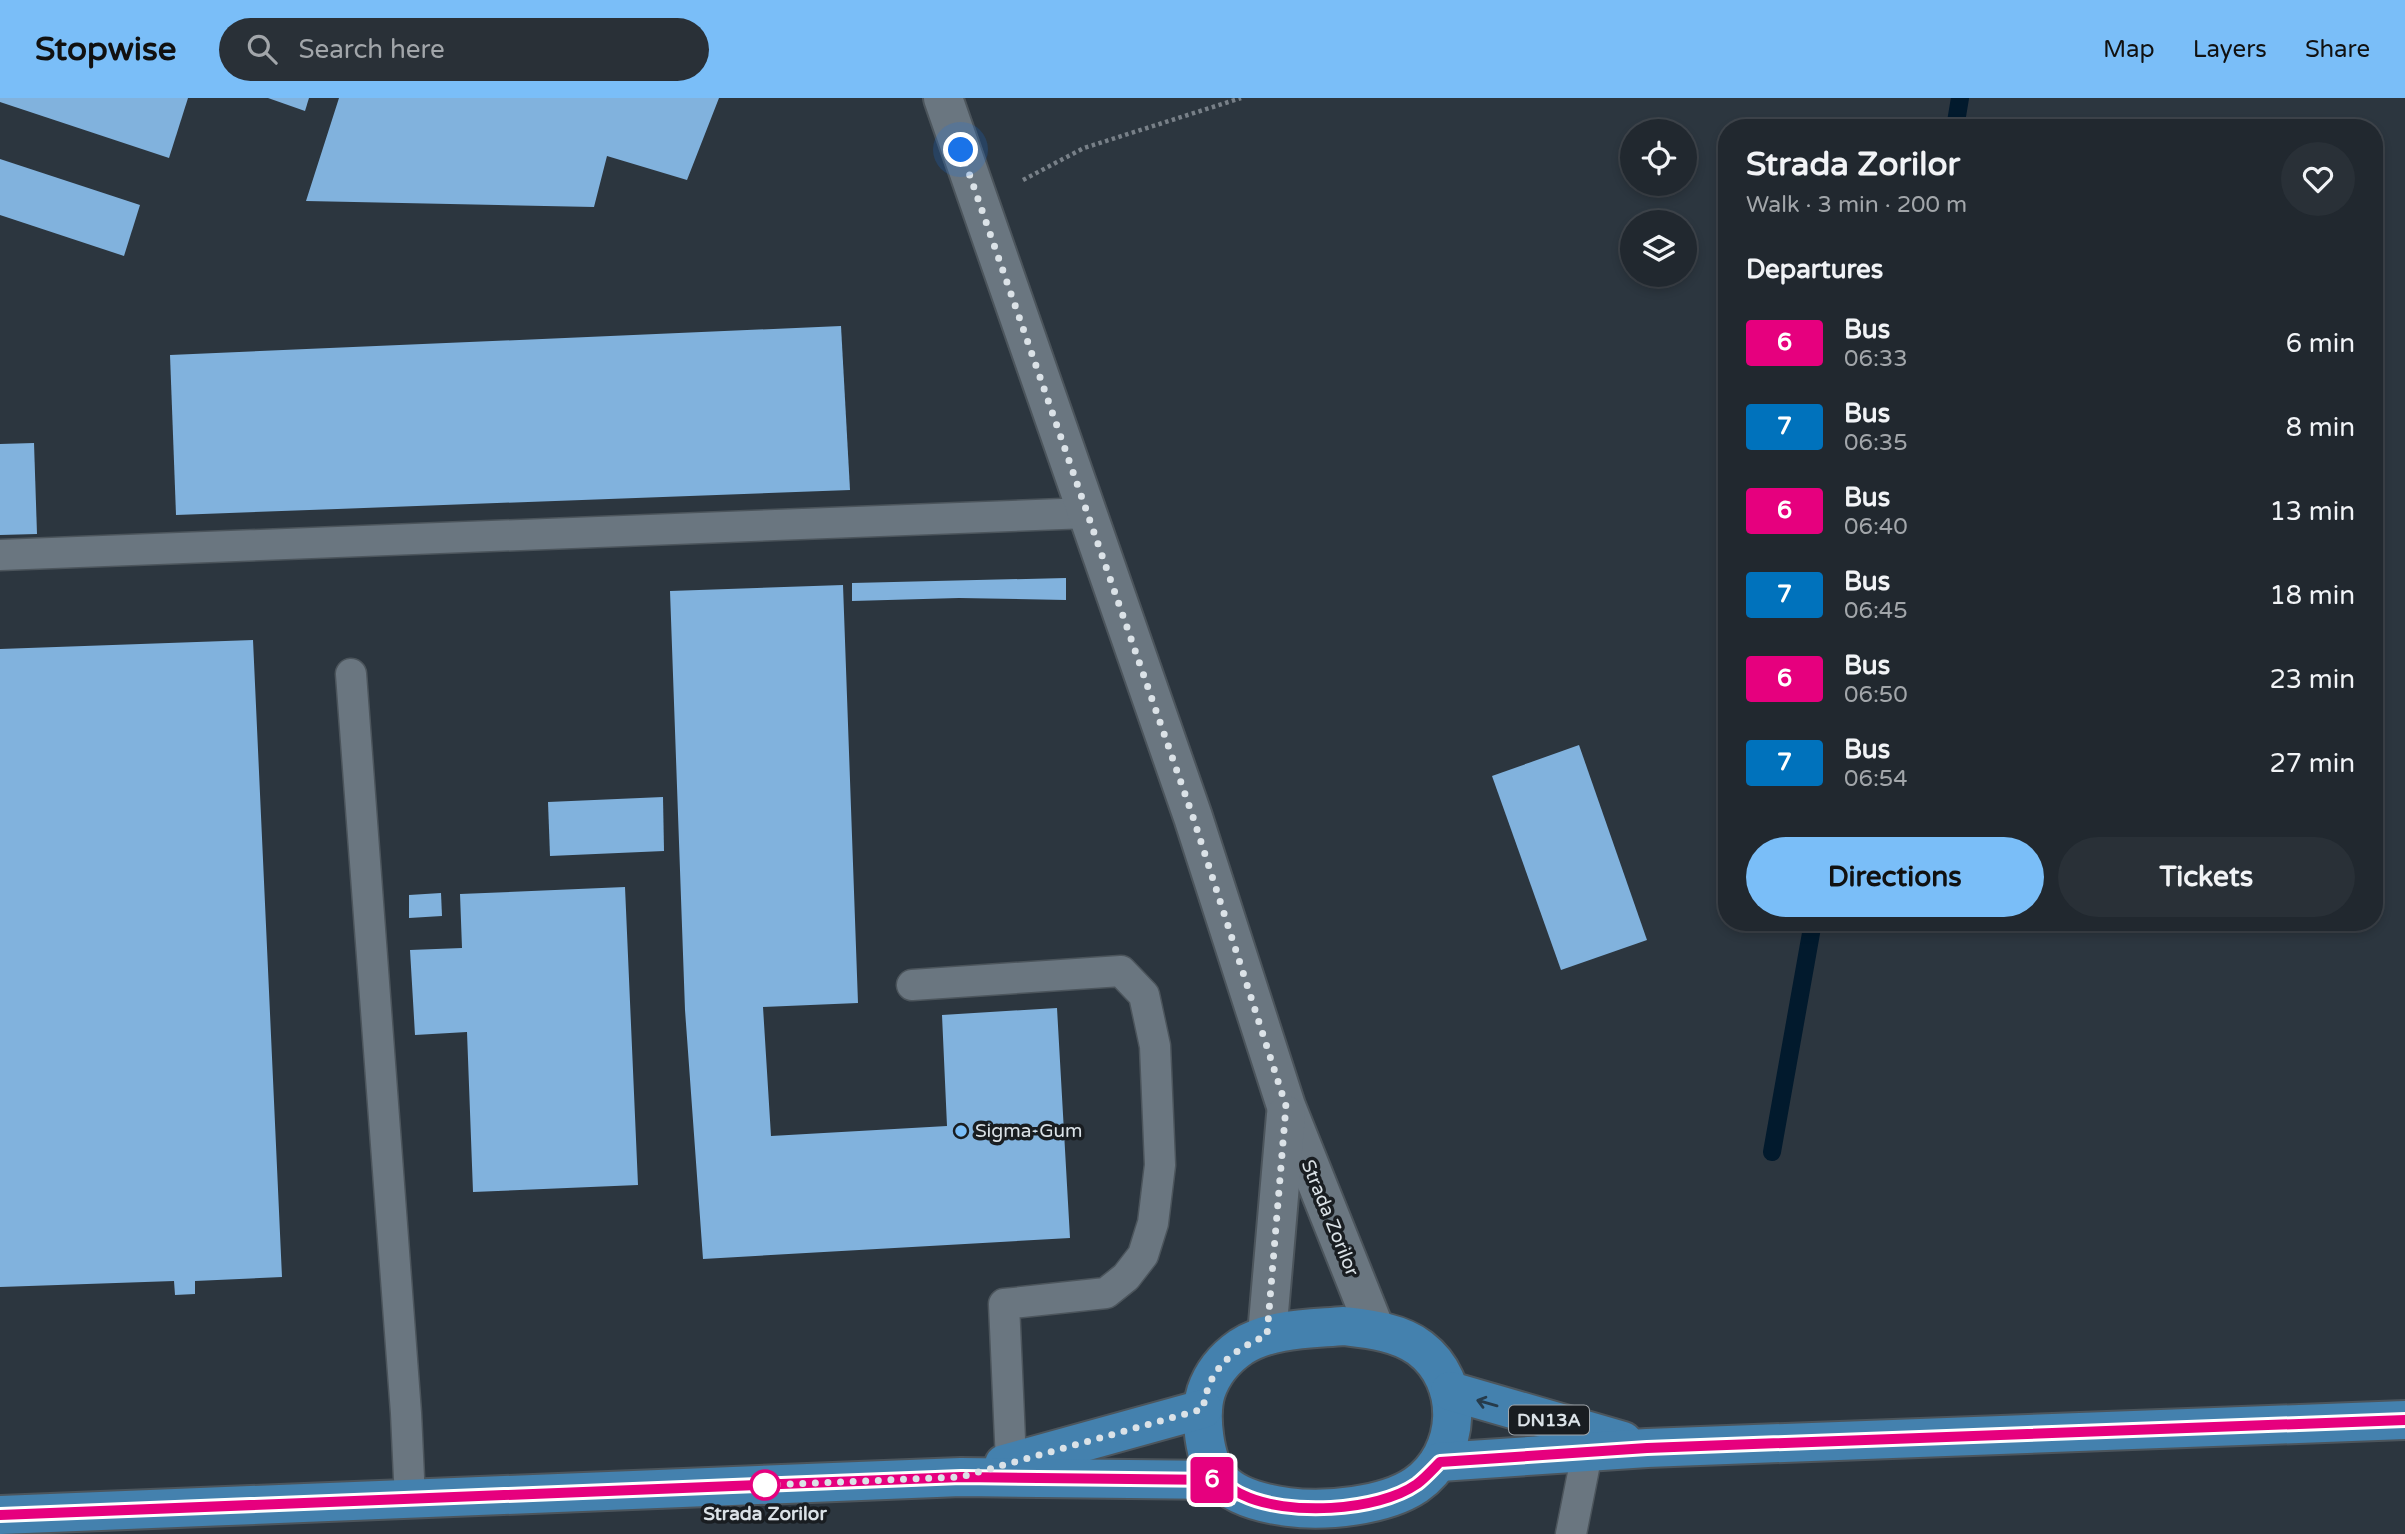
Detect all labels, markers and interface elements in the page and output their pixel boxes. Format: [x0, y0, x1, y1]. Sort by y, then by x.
search box [219, 18, 709, 81]
text: Stopwise [35, 30, 177, 69]
icon: search [243, 30, 281, 68]
text: Search here [299, 34, 445, 65]
text: Map [2103, 35, 2155, 64]
text: Layers [2193, 35, 2267, 64]
text: Share [2305, 35, 2370, 64]
map controls [1620, 119, 1697, 287]
button: locate [1620, 119, 1697, 196]
your location [943, 132, 978, 167]
button: heart [2281, 142, 2355, 216]
text: Strada Zorilor [1746, 145, 1960, 184]
text: Walk · 3 min · 200 m [1746, 191, 1967, 219]
button: layers [1620, 210, 1697, 287]
text: Departures [1746, 254, 1883, 285]
text: Bus [1844, 314, 1890, 345]
text: 6 [1777, 328, 1792, 357]
text: 6 min [2286, 328, 2355, 359]
text: 06:33 [1844, 345, 1908, 373]
text: Bus [1844, 398, 1890, 429]
text: 7 [1777, 412, 1792, 441]
text: 8 min [2286, 412, 2355, 443]
text: 06:35 [1844, 429, 1908, 457]
text: Bus [1844, 482, 1890, 513]
text: 6 [1777, 496, 1792, 525]
text: 13 min [2269, 496, 2355, 527]
text: 06:40 [1844, 513, 1908, 541]
text: Bus [1844, 566, 1890, 597]
text: 7 [1777, 580, 1792, 609]
text: 18 min [2269, 580, 2355, 611]
text: 06:45 [1844, 597, 1908, 625]
text: Bus [1844, 650, 1890, 681]
text: 6 [1777, 664, 1792, 693]
text: 23 min [2269, 664, 2355, 695]
text: 06:50 [1844, 681, 1908, 709]
text: Bus [1844, 734, 1890, 765]
text: 7 [1777, 748, 1792, 777]
text: 27 min [2269, 748, 2355, 779]
text: 06:54 [1844, 765, 1908, 793]
button: Directions [1746, 837, 2044, 917]
button: Tickets [2058, 837, 2355, 917]
place label: Sigma-Gum [975, 1120, 1083, 1142]
marker: Sigma-Gum [953, 1123, 969, 1139]
street label: Strada Zorilor [1297, 1157, 1364, 1280]
one-way arrow [1477, 1395, 1499, 1408]
road number: DN13A [1509, 1406, 1589, 1434]
line badge: 6 [1189, 1457, 1235, 1503]
text: 6 [1204, 1465, 1220, 1494]
marker: Strada Zorilor [750, 1470, 780, 1500]
place label: Strada Zorilor [703, 1503, 827, 1525]

